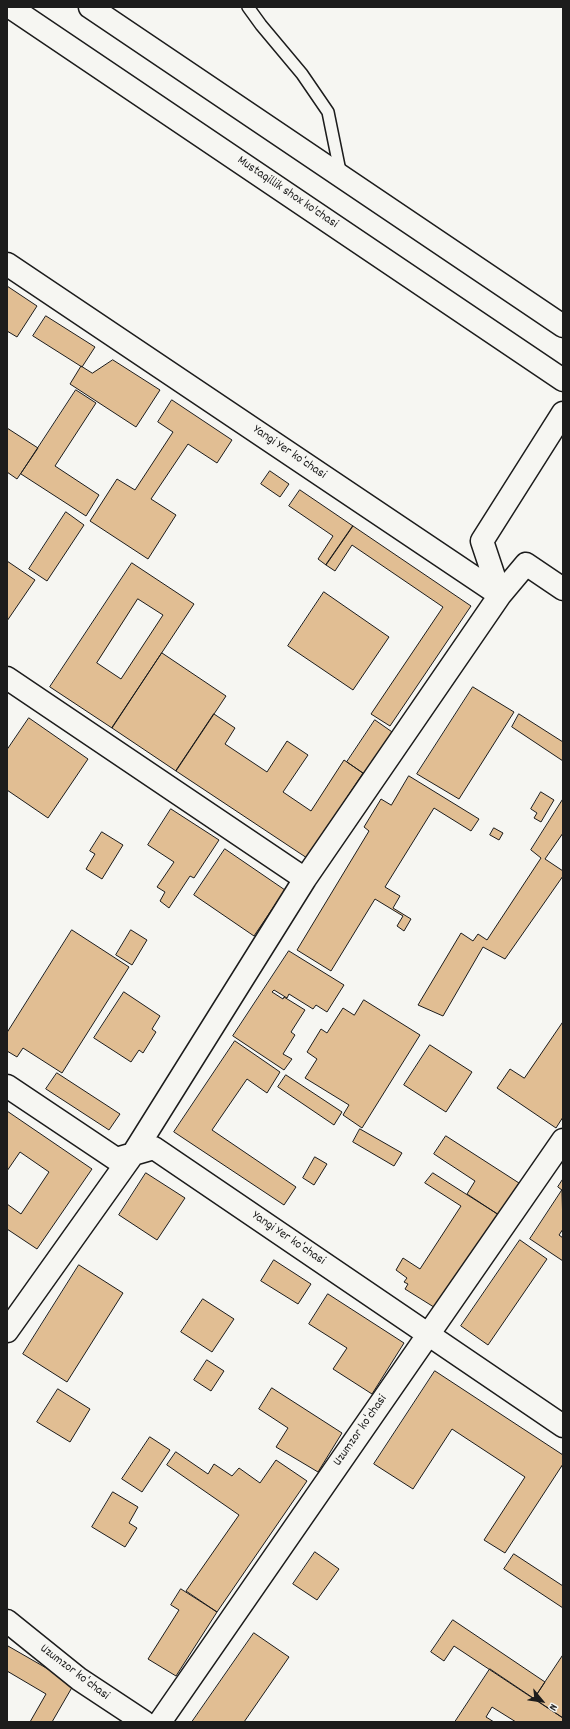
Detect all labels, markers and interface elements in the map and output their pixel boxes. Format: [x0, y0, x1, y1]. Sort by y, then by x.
street label: Mustaqillik shox ko'chasi [234, 153, 340, 233]
street label: Yangi Yer koʻchasi [249, 423, 329, 483]
street label: Yangi Yer koʻchasi [248, 1209, 328, 1269]
street label: Uzumzor koʻchasi [331, 1392, 391, 1470]
street label: Uzumzor koʻchasi [36, 1642, 112, 1704]
north arrow [522, 1681, 562, 1721]
text: N [544, 1701, 561, 1713]

